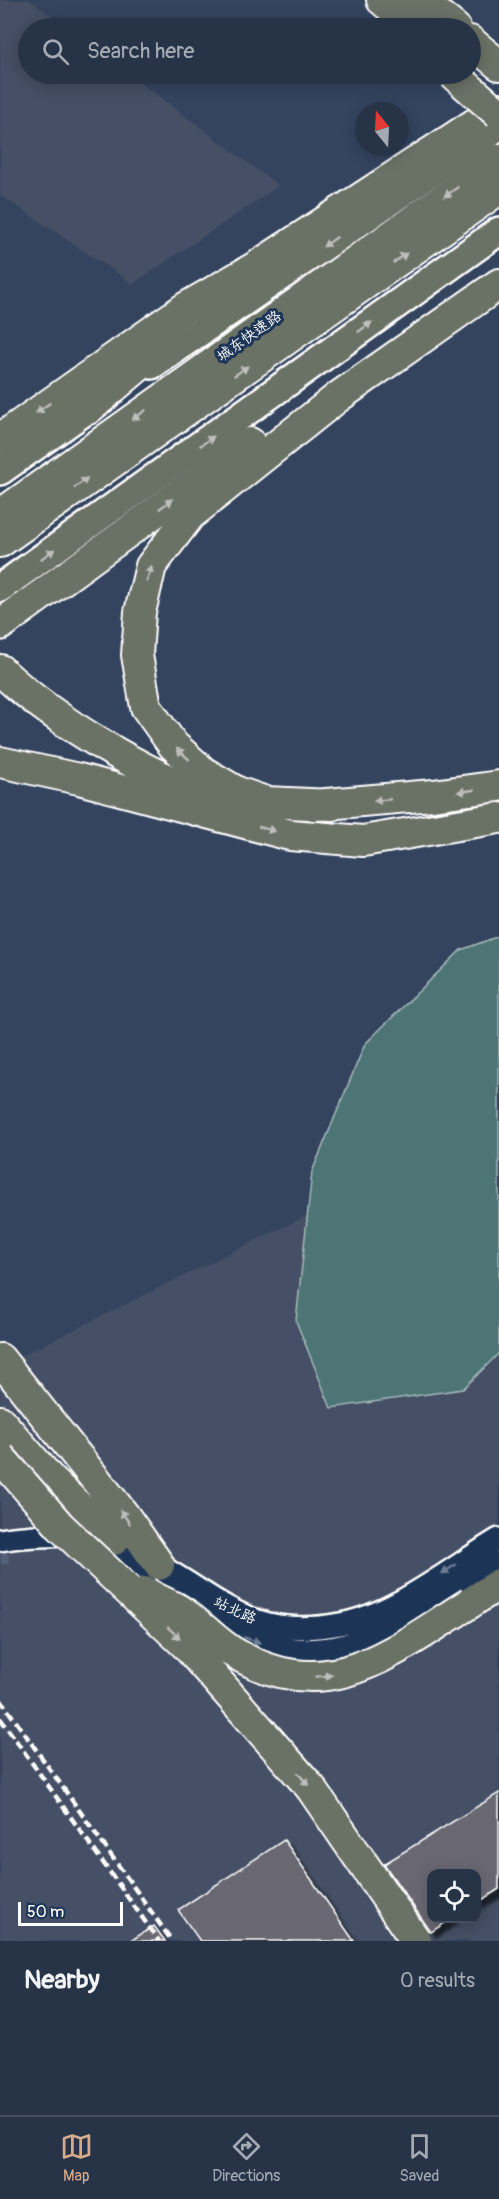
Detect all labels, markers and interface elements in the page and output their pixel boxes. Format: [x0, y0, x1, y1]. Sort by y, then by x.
search box [18, 18, 481, 84]
icon: search [39, 35, 72, 68]
text: Search here [87, 37, 194, 65]
north arrow [355, 102, 409, 156]
one-way arrow [443, 186, 459, 197]
one-way arrow [322, 236, 338, 248]
one-way arrow [392, 253, 408, 264]
street label: 城东快速路 [213, 307, 285, 366]
one-way arrow [358, 322, 373, 334]
one-way arrow [232, 365, 248, 377]
one-way arrow [36, 402, 52, 414]
one-way arrow [131, 409, 146, 421]
one-way arrow [198, 435, 214, 447]
one-way arrow [74, 478, 89, 490]
one-way arrow [158, 498, 174, 510]
one-way arrow [39, 548, 55, 560]
one-way arrow [145, 565, 154, 583]
one-way arrow [176, 748, 191, 761]
one-way arrow [456, 786, 475, 795]
one-way arrow [373, 795, 392, 805]
one-way arrow [258, 824, 276, 834]
one-way arrow [119, 1510, 131, 1526]
one-way arrow [441, 1564, 457, 1575]
street label: 站北路 [210, 1592, 259, 1629]
one-way arrow [166, 1626, 181, 1639]
one-way arrow [243, 1635, 261, 1645]
one-way arrow [314, 1671, 333, 1680]
one-way arrow [296, 1771, 309, 1786]
map controls [427, 1869, 481, 1923]
button: locate [427, 1869, 481, 1923]
scale bar [18, 1899, 123, 1926]
text: 50 m [27, 1902, 64, 1922]
text: Nearby [24, 1964, 100, 1996]
text: 0 results [400, 1968, 475, 1993]
tab: Map [60, 2130, 93, 2186]
tab: Directions [212, 2130, 280, 2186]
tab: Saved [400, 2130, 439, 2186]

